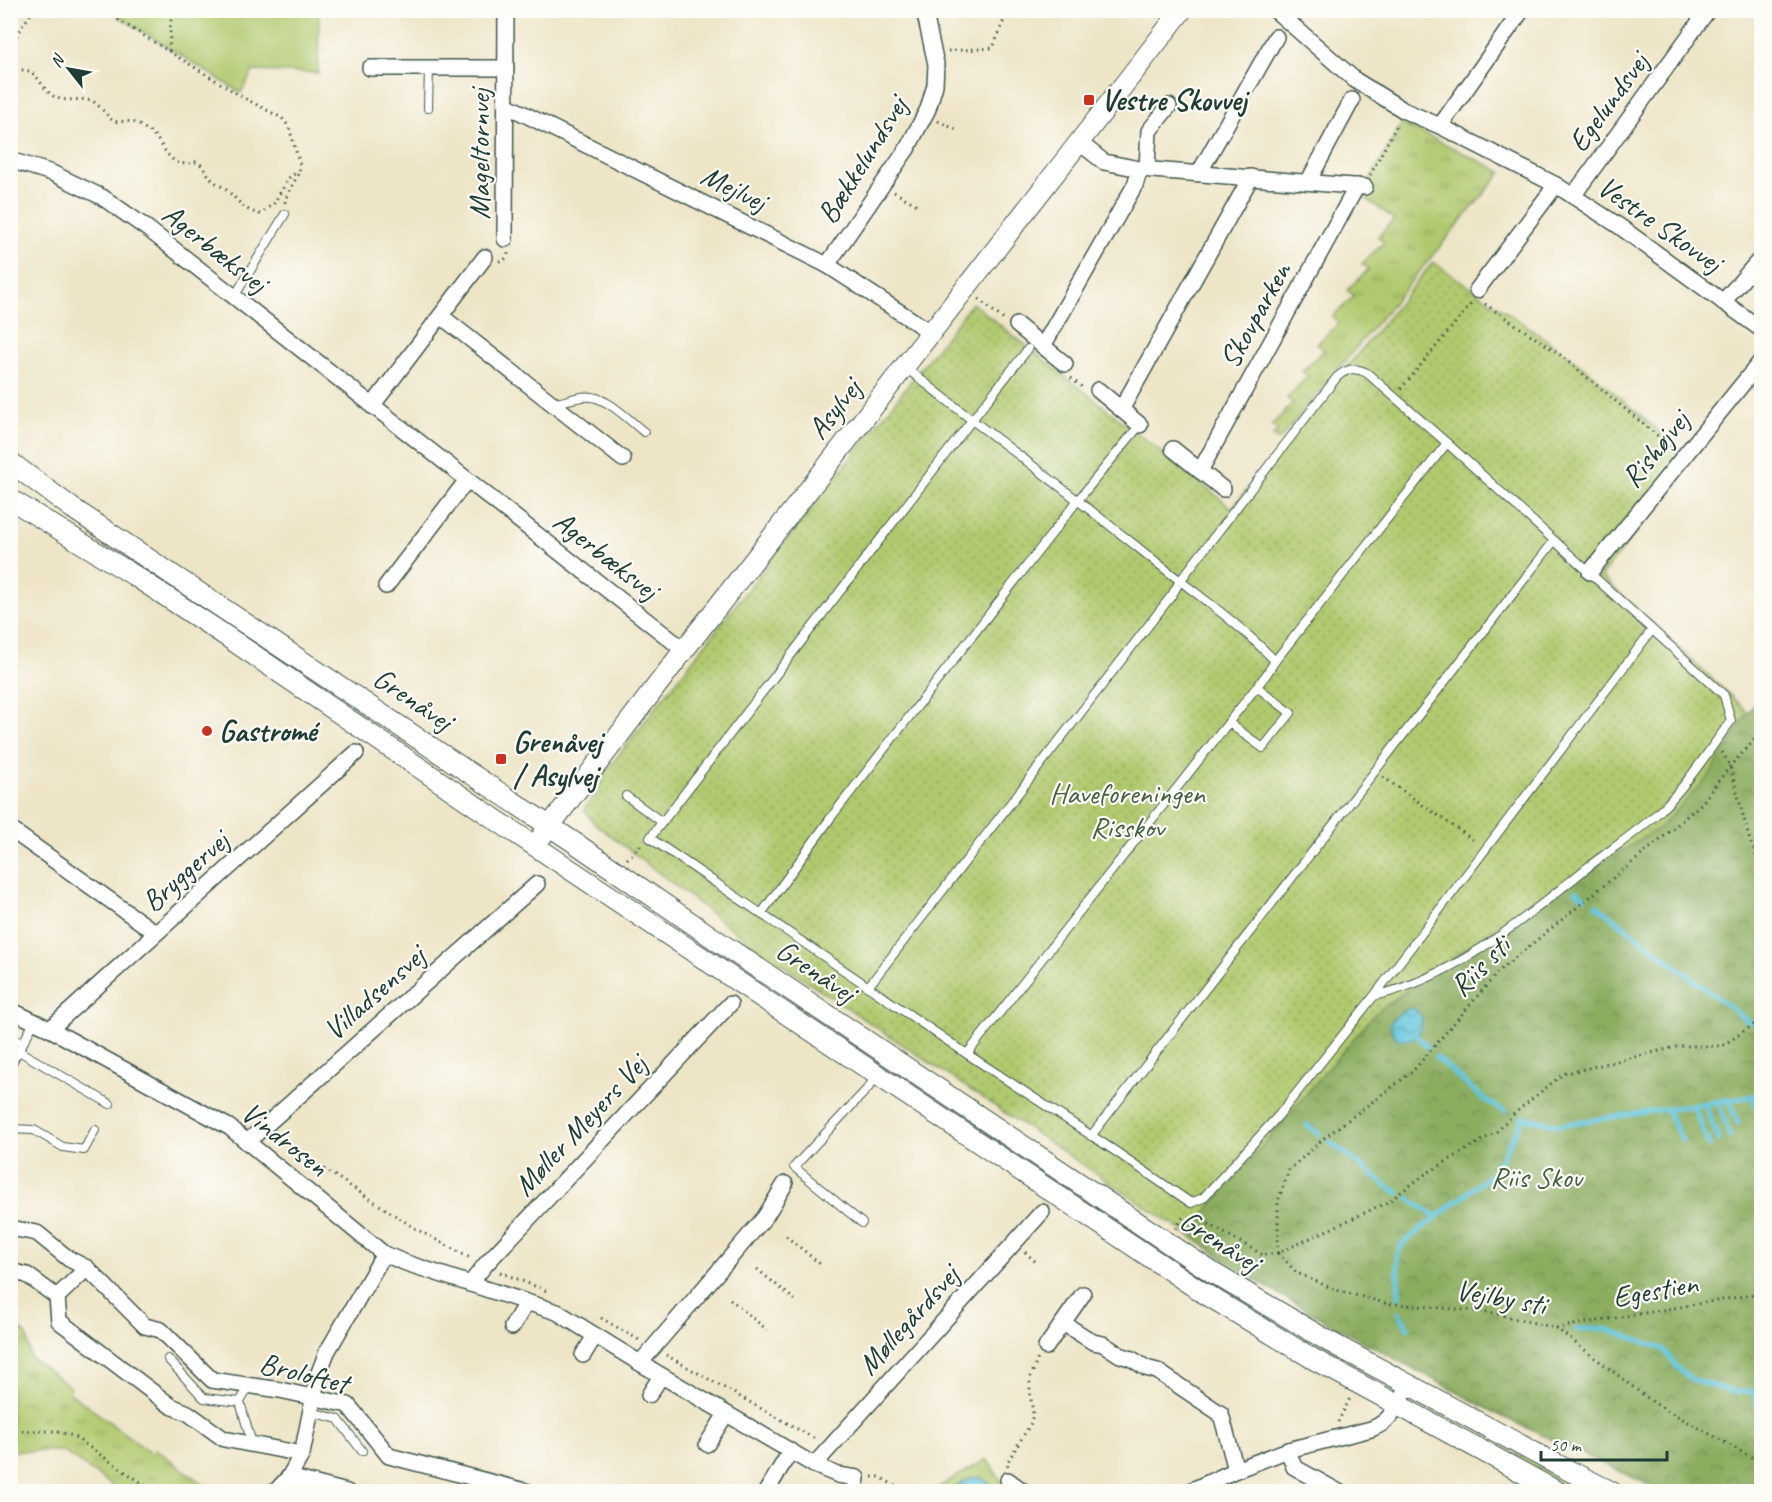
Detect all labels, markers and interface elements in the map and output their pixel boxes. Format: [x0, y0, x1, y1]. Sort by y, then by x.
north arrow [39, 39, 99, 99]
street label: Egelundsvej [1559, 42, 1658, 159]
text: N [46, 50, 70, 71]
place label: Vestre Skovvej [1101, 81, 1250, 119]
street label: Mageltornvej [460, 86, 498, 219]
street label: Bækkelundsvej [808, 86, 918, 230]
marker: Vestre Skovvej [1082, 93, 1096, 107]
street label: Mejlvej [695, 156, 776, 221]
street label: Vestre Skovvej [1590, 167, 1732, 282]
street label: Agerbæksvej [155, 195, 278, 303]
street label: Skovparken [1210, 254, 1300, 375]
street label: Asylvej [799, 368, 872, 447]
street label: Rishøjvej [1613, 401, 1699, 495]
street label: Agerbæksvej [546, 502, 669, 610]
street label: Grenåvej [366, 659, 463, 741]
place label: Gastromé [219, 712, 320, 750]
place label: Grenåvej / Asylvej [513, 723, 605, 796]
marker: Gastromé [200, 724, 214, 738]
marker: Grenåvej / Asylvej [494, 752, 508, 766]
park label: Haveforeningen Risskov [1049, 774, 1206, 846]
street label: Bryggervej [134, 820, 239, 920]
street label: Riis sti [1442, 925, 1521, 1004]
street label: Grenåvej [769, 931, 866, 1013]
street label: Villadsensvej [315, 935, 436, 1049]
street label: Møller Meyers Vej [505, 1044, 657, 1204]
street label: Vindrosen [234, 1093, 337, 1185]
park label: Riis Skov [1491, 1158, 1585, 1196]
street label: Grenåvej [1173, 1201, 1270, 1283]
street label: Møllegårdsvej [849, 1254, 970, 1383]
street label: Egestien [1610, 1264, 1702, 1316]
street label: Vejlby sti [1453, 1270, 1552, 1324]
street label: Broloftet [256, 1344, 356, 1403]
scale bar [1541, 1424, 1667, 1462]
text: 50 m [1550, 1434, 1583, 1456]

